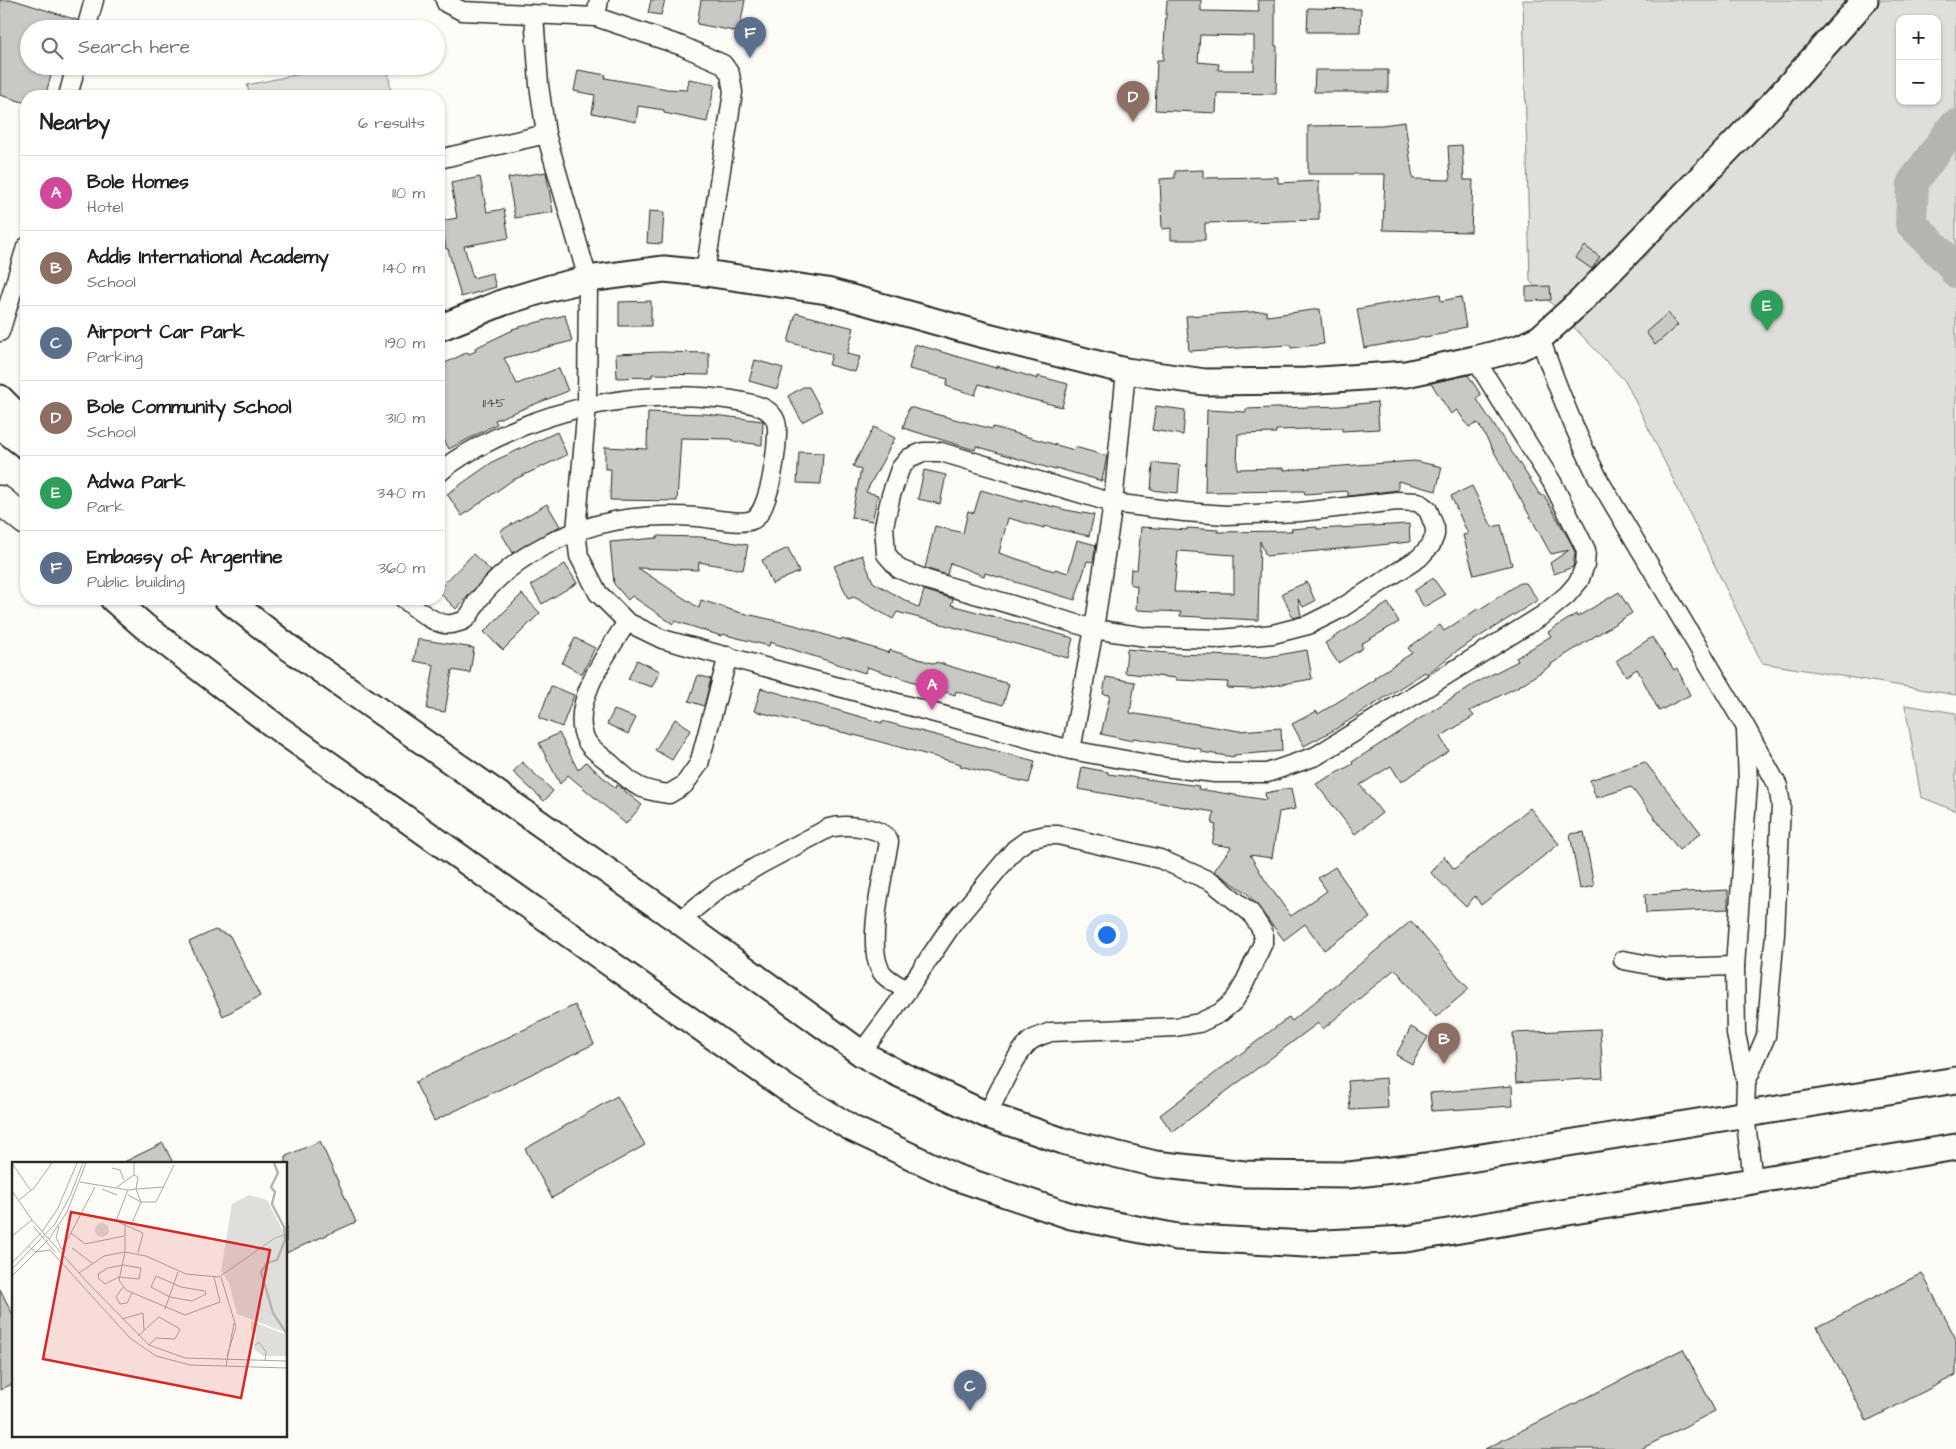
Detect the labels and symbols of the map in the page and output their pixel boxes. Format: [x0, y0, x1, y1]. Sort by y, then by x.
pin: F [734, 17, 766, 58]
pin: D [1117, 81, 1149, 122]
pin: E [1751, 290, 1783, 331]
house number: 1145 [482, 393, 506, 413]
pin: A [916, 669, 948, 710]
your location [1094, 922, 1120, 948]
pin: B [1428, 1023, 1460, 1064]
inset map [12, 1162, 288, 1436]
pin: C [954, 1370, 986, 1411]

